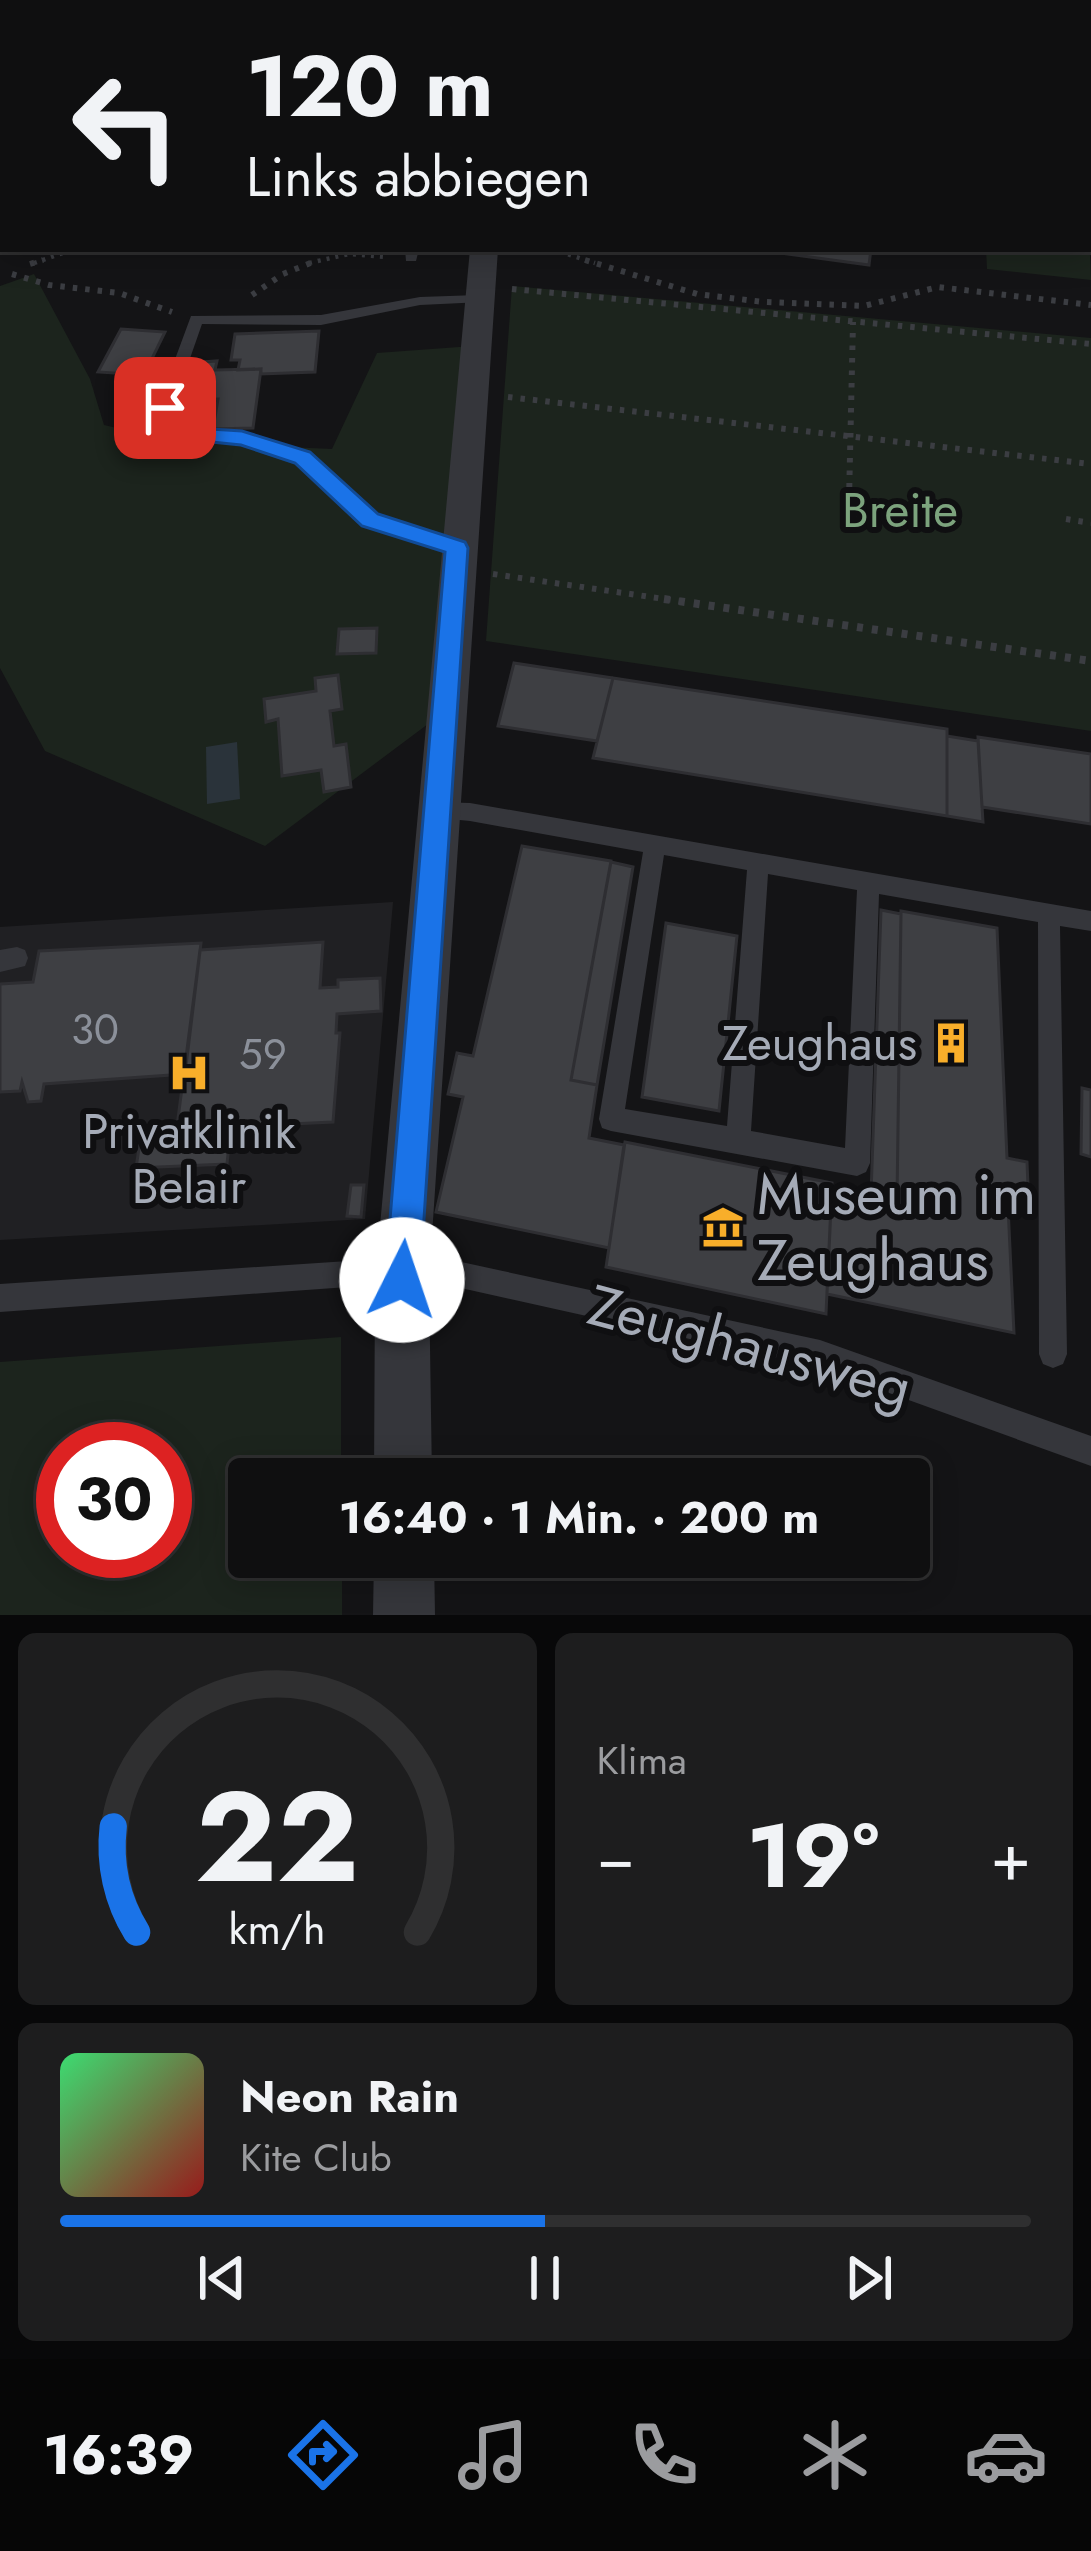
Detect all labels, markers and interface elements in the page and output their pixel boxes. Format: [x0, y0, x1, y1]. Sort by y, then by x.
text: 120 m [246, 26, 494, 148]
icon: left [48, 48, 204, 204]
text: Links abbiegen [246, 138, 591, 216]
pin [114, 357, 216, 459]
icon: arrive [132, 375, 198, 441]
park label: Breite [842, 476, 958, 545]
house number: 30 [71, 999, 119, 1060]
place label: Zeughaus [722, 1009, 917, 1078]
building icon: Zeughaus [928, 1020, 974, 1066]
house number: 59 [239, 1024, 287, 1085]
hospital icon: Privatklinik Belair [166, 1050, 212, 1096]
place label: Privatklinik Belair [82, 1097, 297, 1221]
place label: Museum im Zeughaus [757, 1153, 1036, 1301]
museum icon: Museum im Zeughaus [700, 1204, 746, 1250]
position arrow [339, 1217, 465, 1343]
street label: Zeughausweg [580, 1264, 920, 1428]
speed limit sign: 30 [36, 1422, 192, 1578]
text: 16:40 · 1 Min. · 200 m [339, 1485, 819, 1550]
text: Klima [597, 1732, 687, 1789]
text: 22 [195, 1747, 359, 1928]
text: 19° [747, 1791, 879, 1921]
text: − [597, 1809, 635, 1905]
text: + [990, 1809, 1031, 1905]
text: km/h [229, 1898, 326, 1960]
text: Neon Rain [240, 2064, 459, 2129]
text: Kite Club [240, 2129, 392, 2186]
icon: previous [189, 2245, 255, 2311]
icon: pause [512, 2245, 578, 2311]
icon: next [836, 2245, 902, 2311]
icon: directions [281, 2413, 365, 2497]
icon: music [451, 2413, 535, 2497]
icon: phone [622, 2413, 706, 2497]
icon: climate [793, 2413, 877, 2497]
icon: car [964, 2413, 1048, 2497]
text: 16:39 [43, 2416, 194, 2494]

